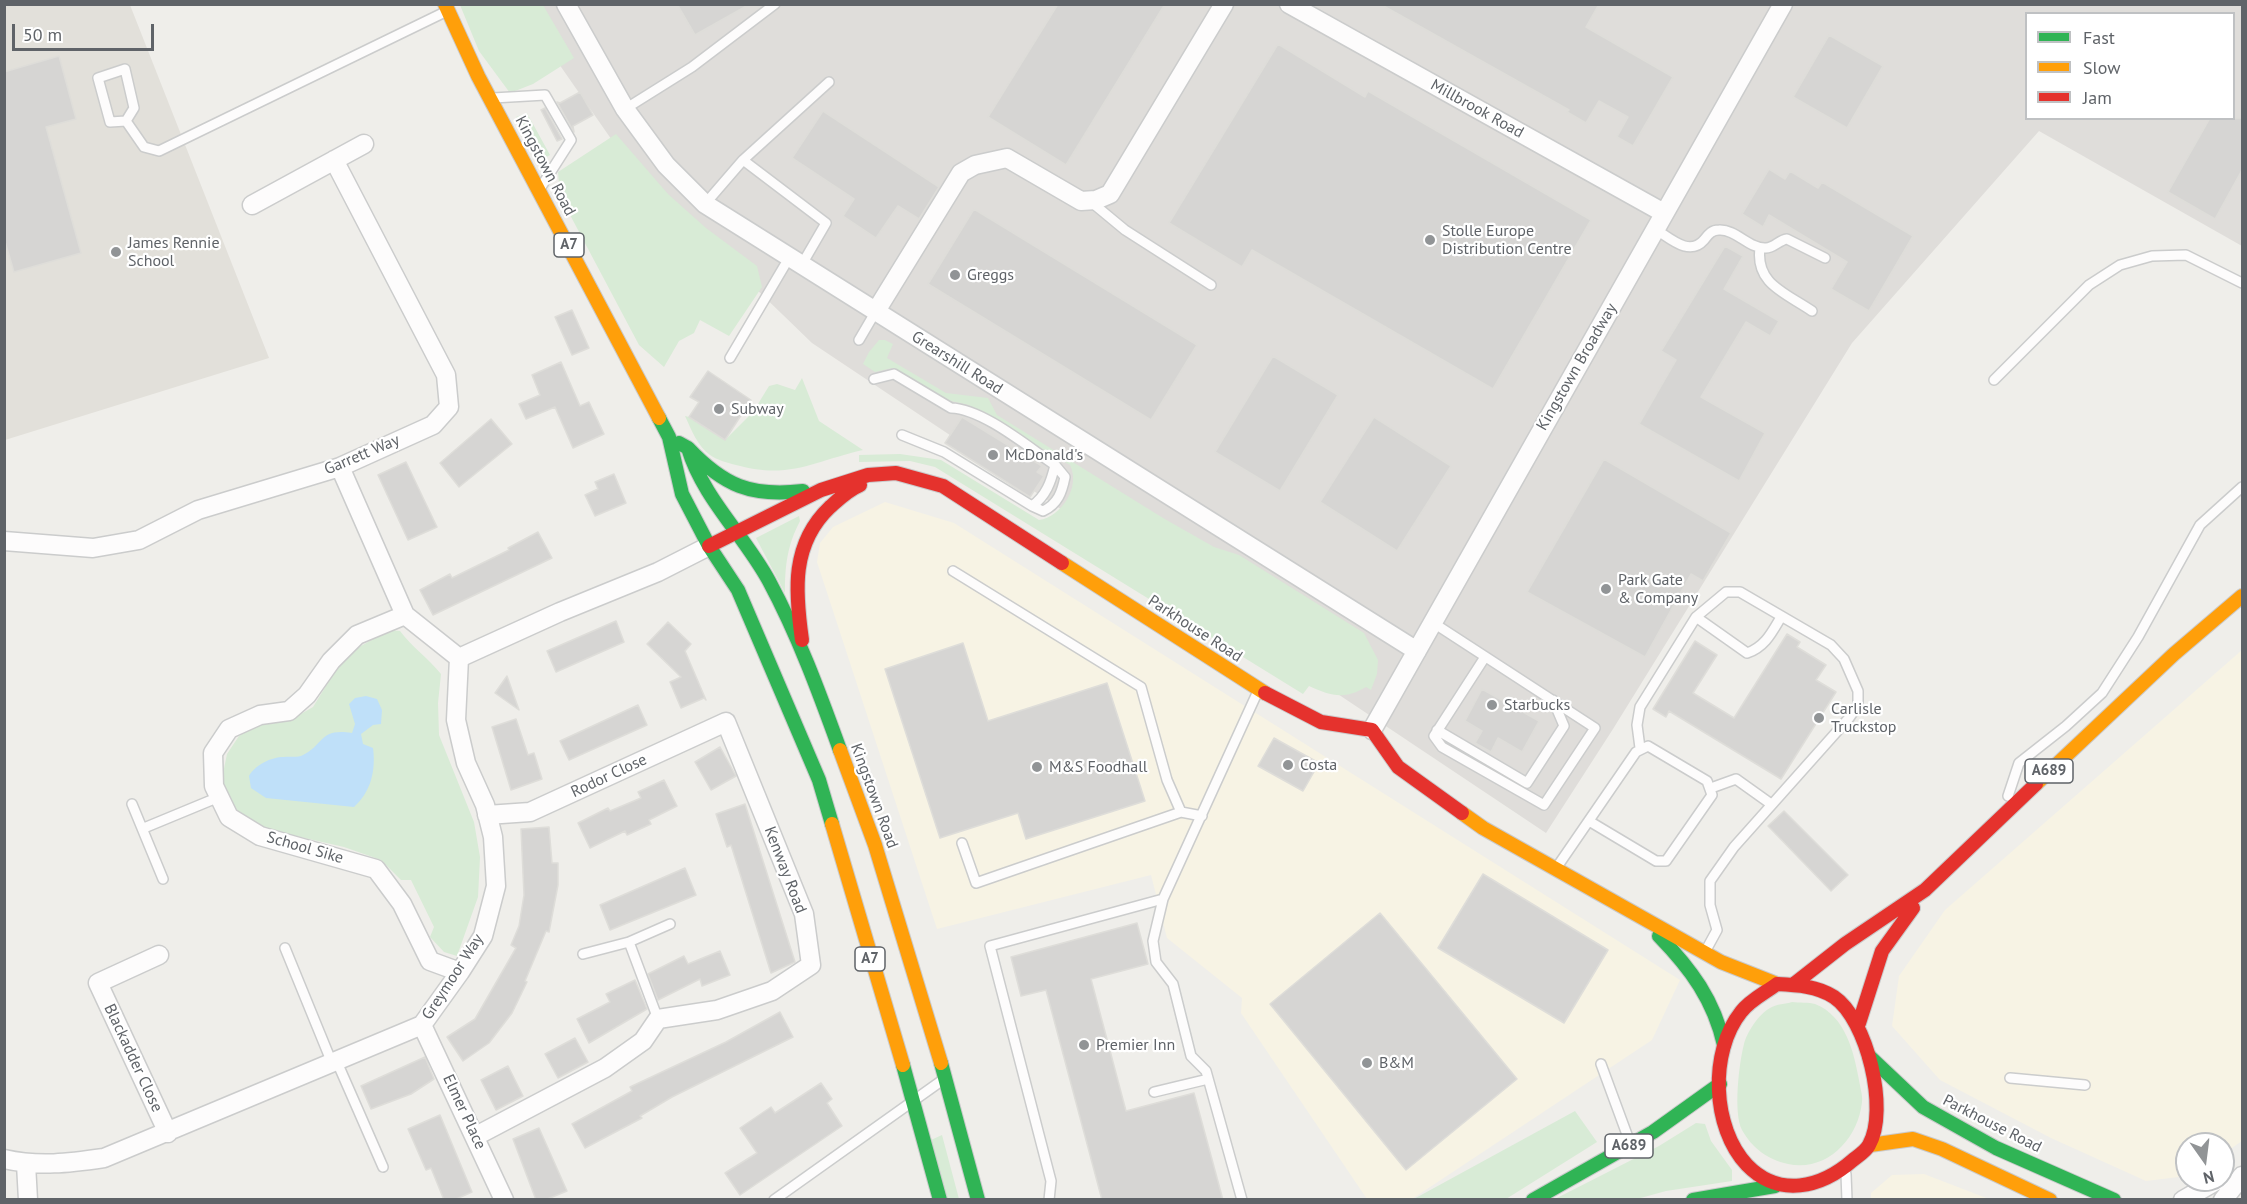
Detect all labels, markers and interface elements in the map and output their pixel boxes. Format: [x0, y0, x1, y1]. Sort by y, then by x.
scale bar [15, 12, 158, 50]
legend [2025, 12, 2235, 120]
text: 50 m [23, 23, 62, 46]
text: Fast [2083, 26, 2115, 49]
text: Slow [2083, 56, 2121, 79]
street label: Millbrook Road [1427, 76, 1527, 142]
text: Jam [2083, 86, 2112, 109]
street label: Kingstown Road [511, 113, 579, 219]
place label: Stolle Europe Distribution Centre [1442, 221, 1572, 259]
place label: James Rennie School [128, 233, 220, 271]
road number: A7 [554, 233, 584, 257]
marker: Stolle Europe Distribution Centre [1423, 233, 1437, 247]
marker: James Rennie School [109, 245, 123, 259]
place label: Greggs [967, 265, 1014, 285]
marker: Greggs [948, 268, 962, 282]
street label: Kingstown Broadway [1533, 300, 1621, 434]
street label: Grearshill Road [908, 327, 1006, 399]
place label: Subway [731, 399, 784, 419]
marker: Subway [712, 402, 726, 416]
street label: Garrett Way [322, 431, 402, 479]
place label: McDonald's [1005, 445, 1083, 465]
marker: McDonald's [986, 448, 1000, 462]
place label: Park Gate & Company [1618, 570, 1698, 608]
marker: Park Gate & Company [1599, 582, 1613, 596]
street label: Parkhouse Road [1144, 591, 1246, 667]
place label: Starbucks [1504, 695, 1570, 715]
marker: Starbucks [1485, 698, 1499, 712]
place label: Carlisle Truckstop [1831, 699, 1896, 737]
marker: Carlisle Truckstop [1812, 711, 1826, 725]
street label: Kingstown Road [846, 741, 902, 851]
street label: Rodor Close [568, 750, 650, 802]
place label: Costa [1300, 755, 1337, 775]
place label: M&S Foodhall [1049, 757, 1148, 777]
marker: Costa [1281, 758, 1295, 772]
road number: A689 [2025, 759, 2073, 783]
marker: M&S Foodhall [1030, 760, 1044, 774]
street label: Kenway Road [760, 824, 810, 916]
street label: School Sike [264, 828, 346, 868]
street label: Greymoor Way [418, 931, 488, 1023]
road number: A7 [855, 947, 885, 971]
street label: Blackadder Close [100, 1001, 166, 1115]
place label: Premier Inn [1096, 1035, 1175, 1055]
marker: Premier Inn [1077, 1038, 1091, 1052]
place label: B&M [1379, 1053, 1414, 1073]
marker: B&M [1360, 1056, 1374, 1070]
street label: Elmer Place [438, 1071, 490, 1153]
street label: Parkhouse Road [1939, 1091, 2045, 1157]
north arrow [2175, 1132, 2235, 1192]
road number: A689 [1605, 1134, 1653, 1158]
text: N [2201, 1167, 2216, 1188]

